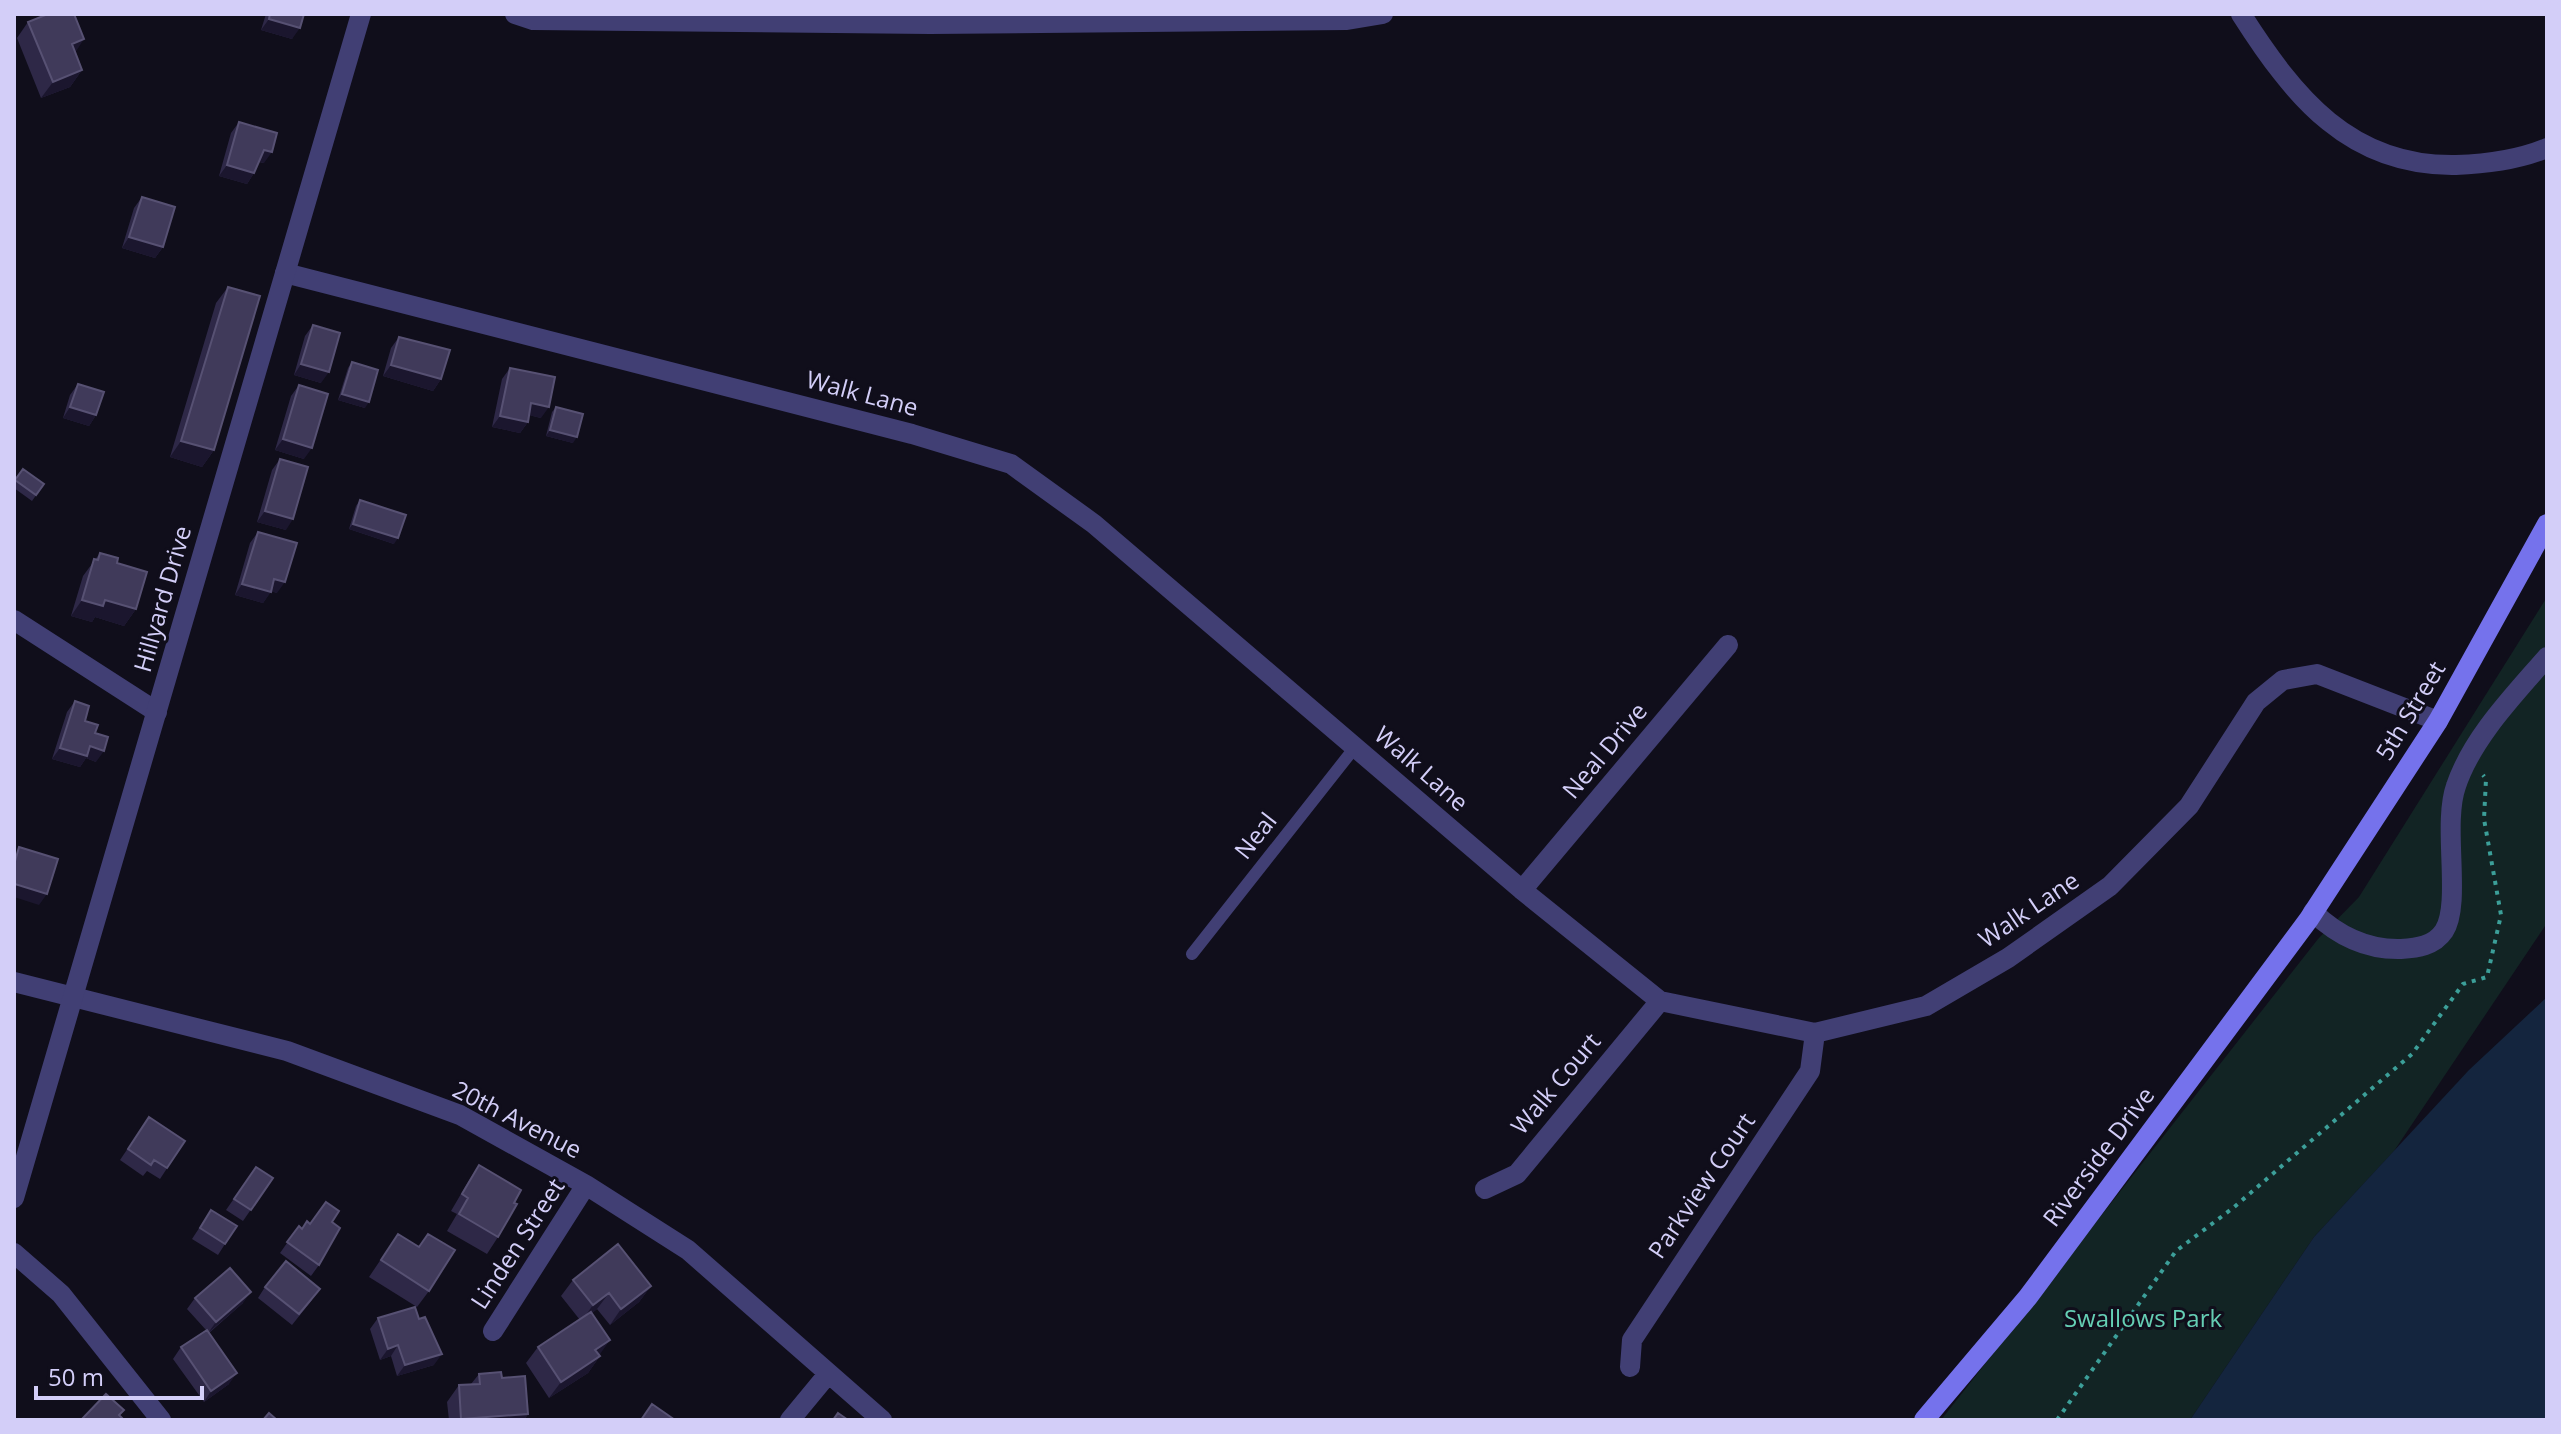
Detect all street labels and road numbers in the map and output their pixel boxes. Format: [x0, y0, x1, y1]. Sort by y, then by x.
street label: Walk Lane [803, 362, 922, 423]
street label: Hillyard Drive [125, 522, 198, 676]
street label: 5th Street [2367, 654, 2452, 766]
street label: Neal Drive [1554, 695, 1654, 805]
street label: Walk Lane [1368, 718, 1476, 818]
street label: Neal [1226, 805, 1284, 865]
street label: Walk Lane [1971, 863, 2085, 954]
street label: Walk Court [1503, 1025, 1607, 1141]
street label: 20th Avenue [448, 1072, 588, 1165]
street label: Riverside Drive [2034, 1080, 2161, 1233]
street label: Parkview Court [1640, 1106, 1762, 1265]
street label: Linden Street [462, 1172, 571, 1315]

